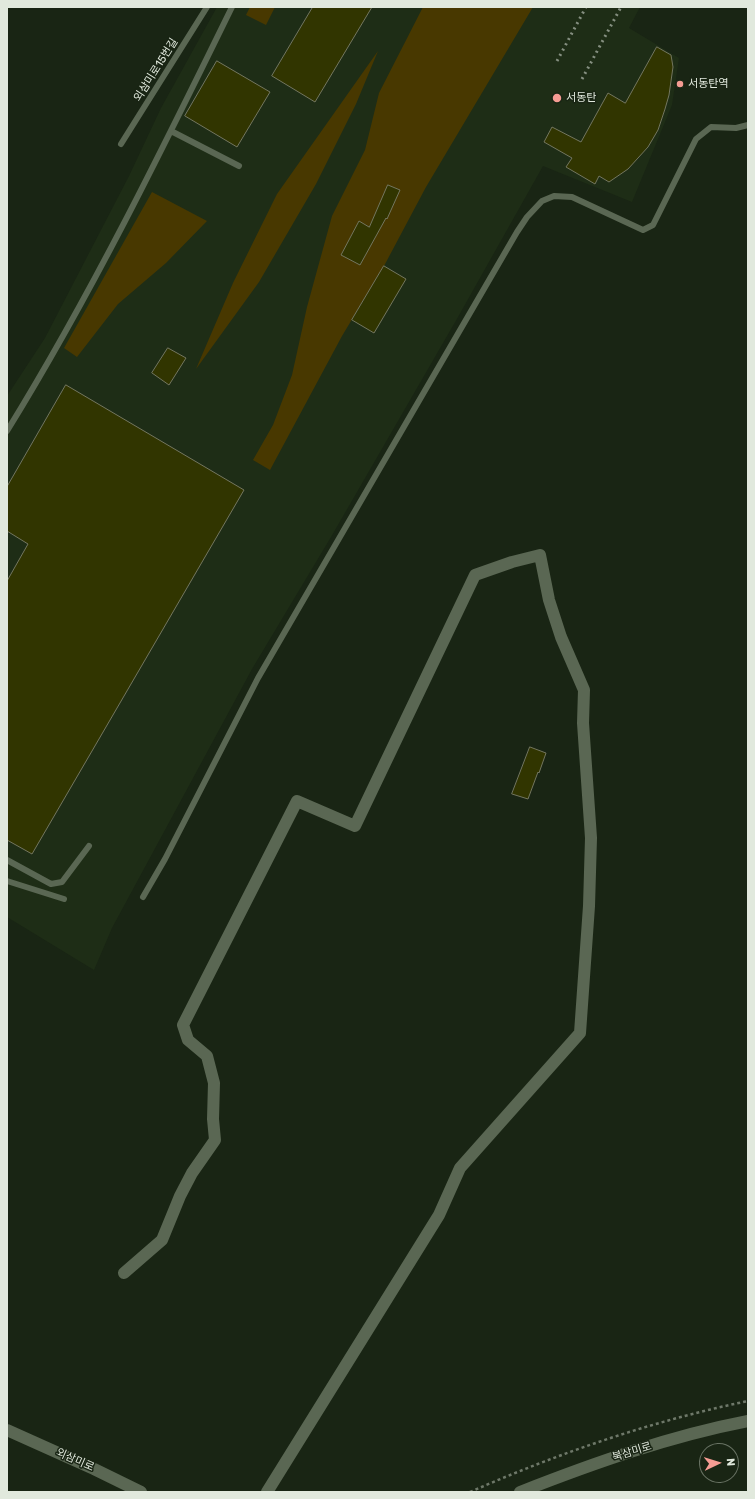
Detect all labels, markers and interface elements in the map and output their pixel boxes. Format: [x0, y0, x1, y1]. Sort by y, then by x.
street label: 외삼미로15번길 [131, 36, 181, 104]
place label: 서동탄역 [688, 77, 728, 91]
marker: 서동탄역 [675, 79, 685, 89]
place label: 서동탄 [566, 91, 596, 105]
marker: 서동탄 [551, 92, 563, 104]
street label: 북삼미로 [611, 1440, 653, 1464]
north arrow [699, 1443, 739, 1483]
street label: 외삼미로 [54, 1446, 96, 1474]
text: N [724, 1458, 737, 1467]

